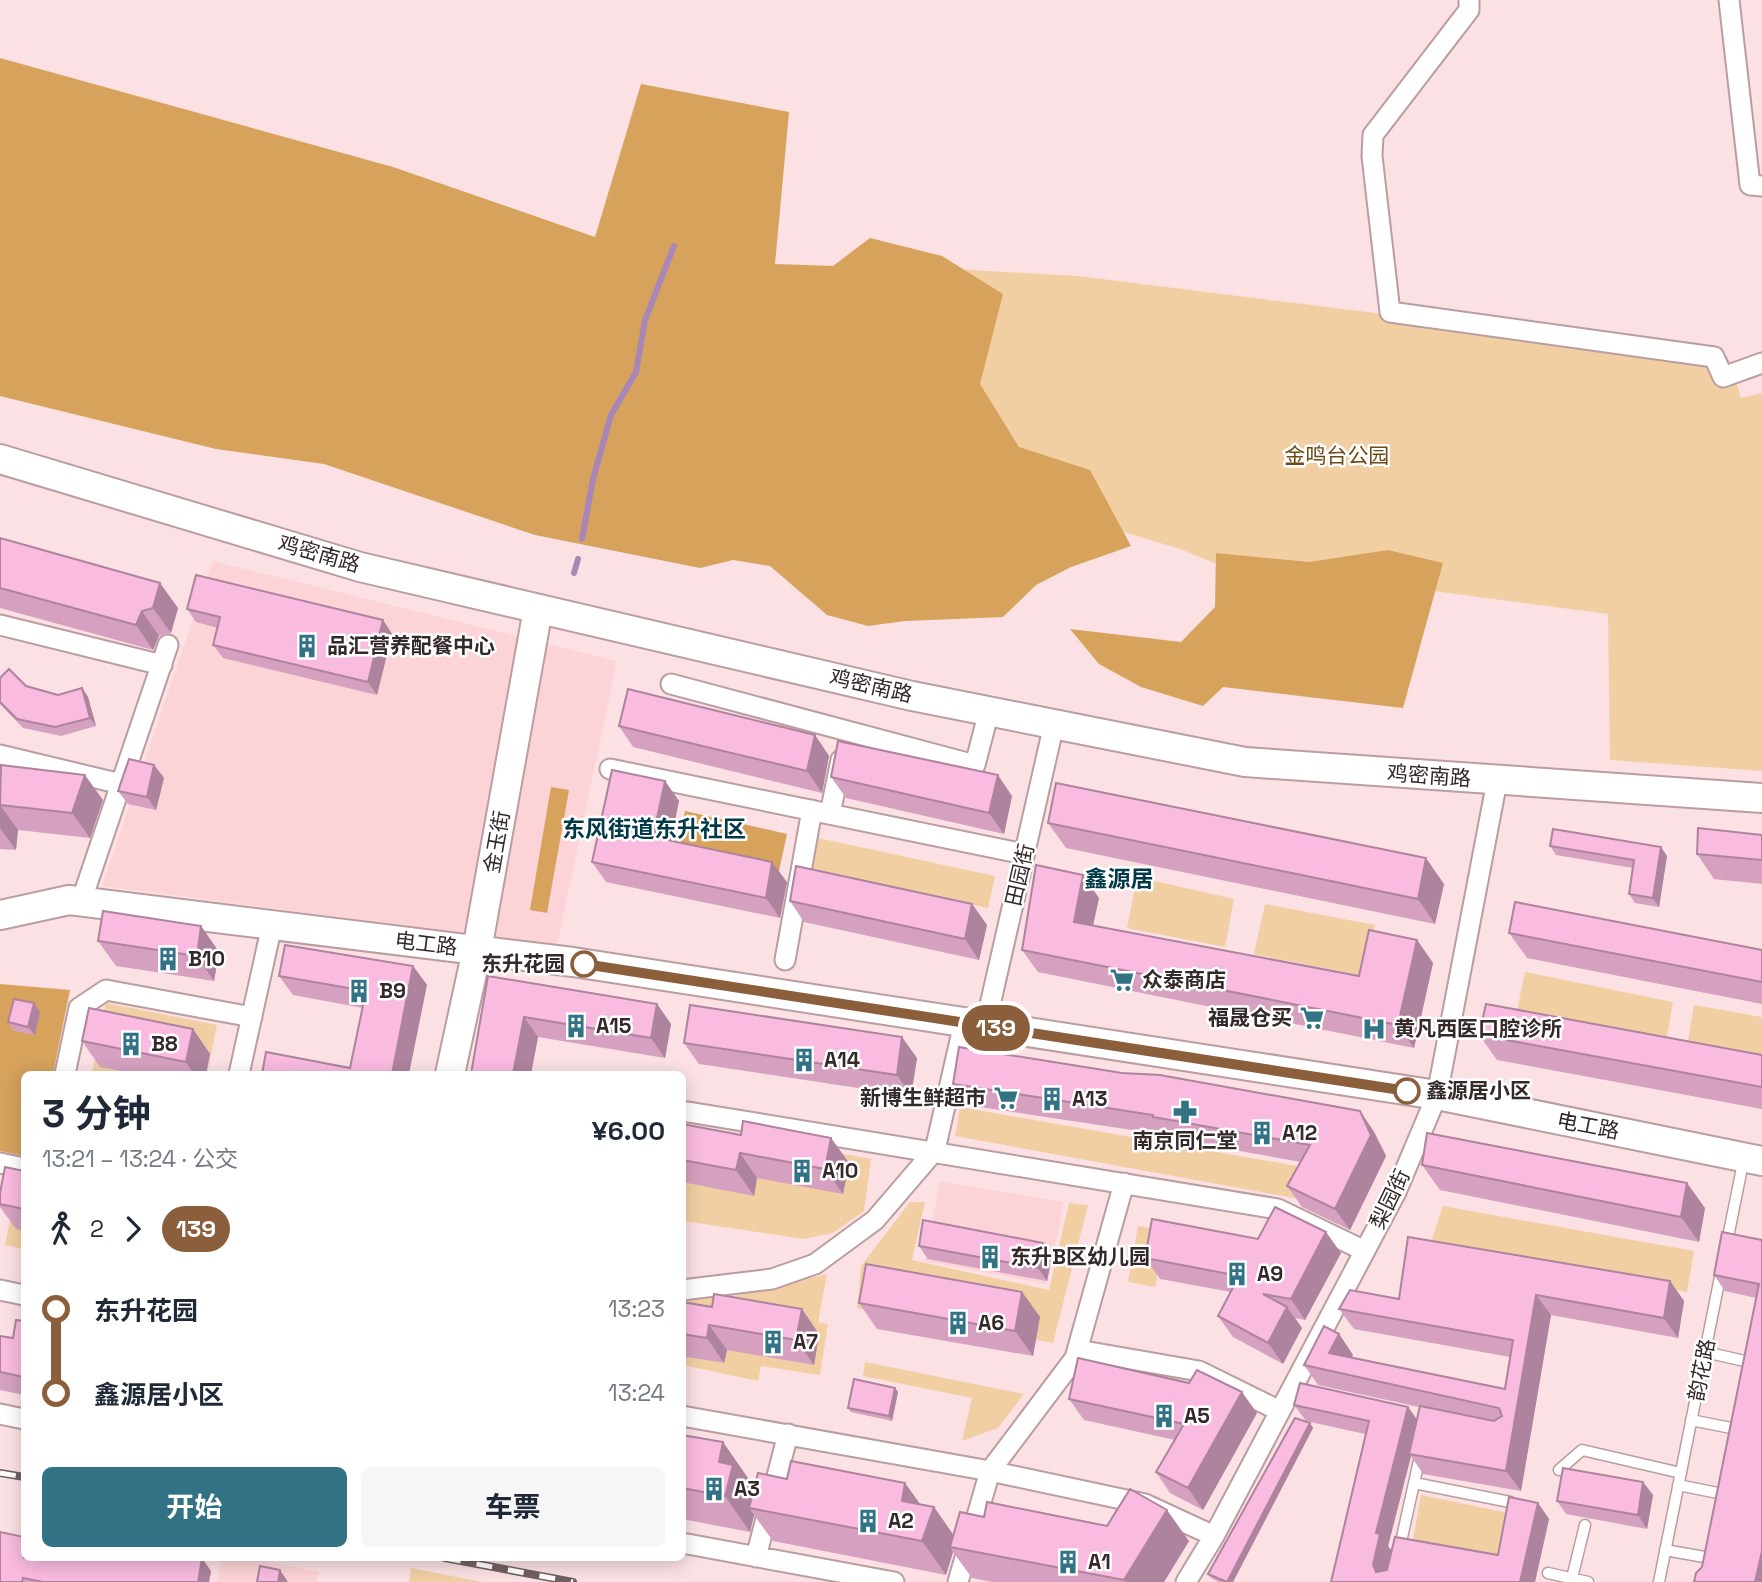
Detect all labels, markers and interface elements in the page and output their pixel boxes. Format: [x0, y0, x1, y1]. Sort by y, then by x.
park label: 金鸣台公园 [1285, 442, 1390, 469]
street label: 鸡密南路 [275, 529, 363, 578]
building icon: 品汇营养配餐中心 [293, 632, 321, 660]
place label: 品汇营养配餐中心 [327, 632, 495, 659]
street label: 鸡密南路 [827, 663, 915, 708]
street label: 鸡密南路 [1386, 759, 1472, 792]
street label: 金玉街 [478, 809, 515, 875]
district label: 东风街道东升社区 [562, 814, 746, 844]
street label: 田园街 [999, 841, 1040, 909]
district label: 鑫源居 [1085, 864, 1154, 894]
street label: 电工路 [393, 926, 459, 961]
building icon: B10 [154, 945, 182, 973]
place label: B10 [188, 945, 225, 972]
place label: 东升花园 [481, 950, 565, 977]
marker: 东升花园 [571, 951, 597, 977]
supermarket icon: 众泰商店 [1108, 966, 1136, 994]
place label: 众泰商店 [1142, 966, 1226, 993]
building icon: B9 [345, 977, 373, 1005]
place label: B9 [379, 977, 406, 1004]
place label: 福晟仓买 [1208, 1004, 1292, 1031]
supermarket icon: 福晟仓买 [1298, 1004, 1326, 1032]
line badge: 139 [956, 1005, 1036, 1051]
building icon: A15 [562, 1012, 590, 1040]
place label: A15 [596, 1012, 631, 1039]
text: 139 [976, 1012, 1016, 1043]
hospital icon: 黄凡西医口腔诊所 [1360, 1015, 1388, 1043]
place label: 黄凡西医口腔诊所 [1394, 1015, 1562, 1042]
building icon: B8 [117, 1030, 145, 1058]
place label: B8 [151, 1030, 178, 1057]
building icon: A14 [790, 1046, 818, 1074]
place label: A14 [824, 1046, 860, 1073]
place label: 鑫源居小区 [1426, 1077, 1531, 1104]
marker: 鑫源居小区 [1394, 1078, 1420, 1104]
place label: 新博生鲜超市 [860, 1084, 986, 1111]
supermarket icon: 新博生鲜超市 [992, 1084, 1020, 1112]
building icon: A13 [1038, 1085, 1066, 1113]
place label: A13 [1072, 1085, 1108, 1112]
text: 3 分钟 [42, 1090, 151, 1138]
pharmacy icon: 南京同仁堂 [1171, 1098, 1199, 1126]
street label: 电工路 [1555, 1106, 1622, 1145]
text: ¥6.00 [592, 1114, 665, 1148]
building icon: A12 [1248, 1119, 1276, 1147]
place label: A12 [1282, 1119, 1317, 1146]
place label: 南京同仁堂 [1133, 1127, 1238, 1154]
text: 13:21 – 13:24 · 公交 [42, 1144, 238, 1174]
building icon: A10 [788, 1157, 816, 1185]
place label: A10 [822, 1157, 858, 1184]
street label: 梨园街 [1364, 1165, 1415, 1233]
icon: walk [42, 1210, 80, 1248]
icon: forward [114, 1210, 152, 1248]
text: 139 [176, 1213, 216, 1244]
text: 2 [90, 1214, 104, 1244]
building icon: 东升B区幼儿园 [976, 1243, 1004, 1271]
place label: 东升B区幼儿园 [1010, 1243, 1150, 1270]
building icon: A9 [1223, 1260, 1251, 1288]
place label: A9 [1257, 1260, 1283, 1287]
text: 东升花园 [94, 1294, 198, 1328]
text: 13:23 [608, 1294, 665, 1324]
building icon: A6 [944, 1309, 972, 1337]
place label: A6 [978, 1309, 1004, 1336]
building icon: A7 [759, 1328, 787, 1356]
place label: A7 [793, 1328, 818, 1355]
street label: 韵花路 [1682, 1336, 1721, 1403]
text: 鑫源居小区 [94, 1378, 224, 1412]
text: 13:24 [608, 1378, 665, 1408]
building icon: A5 [1150, 1402, 1178, 1430]
place label: A5 [1184, 1402, 1210, 1429]
button: 开始 [42, 1467, 347, 1547]
button: 车票 [361, 1467, 665, 1547]
building icon: A3 [700, 1475, 728, 1503]
place label: A3 [734, 1475, 760, 1502]
building icon: A2 [854, 1507, 882, 1535]
place label: A2 [888, 1507, 914, 1534]
building icon: A1 [1054, 1548, 1082, 1576]
place label: A1 [1088, 1548, 1111, 1575]

